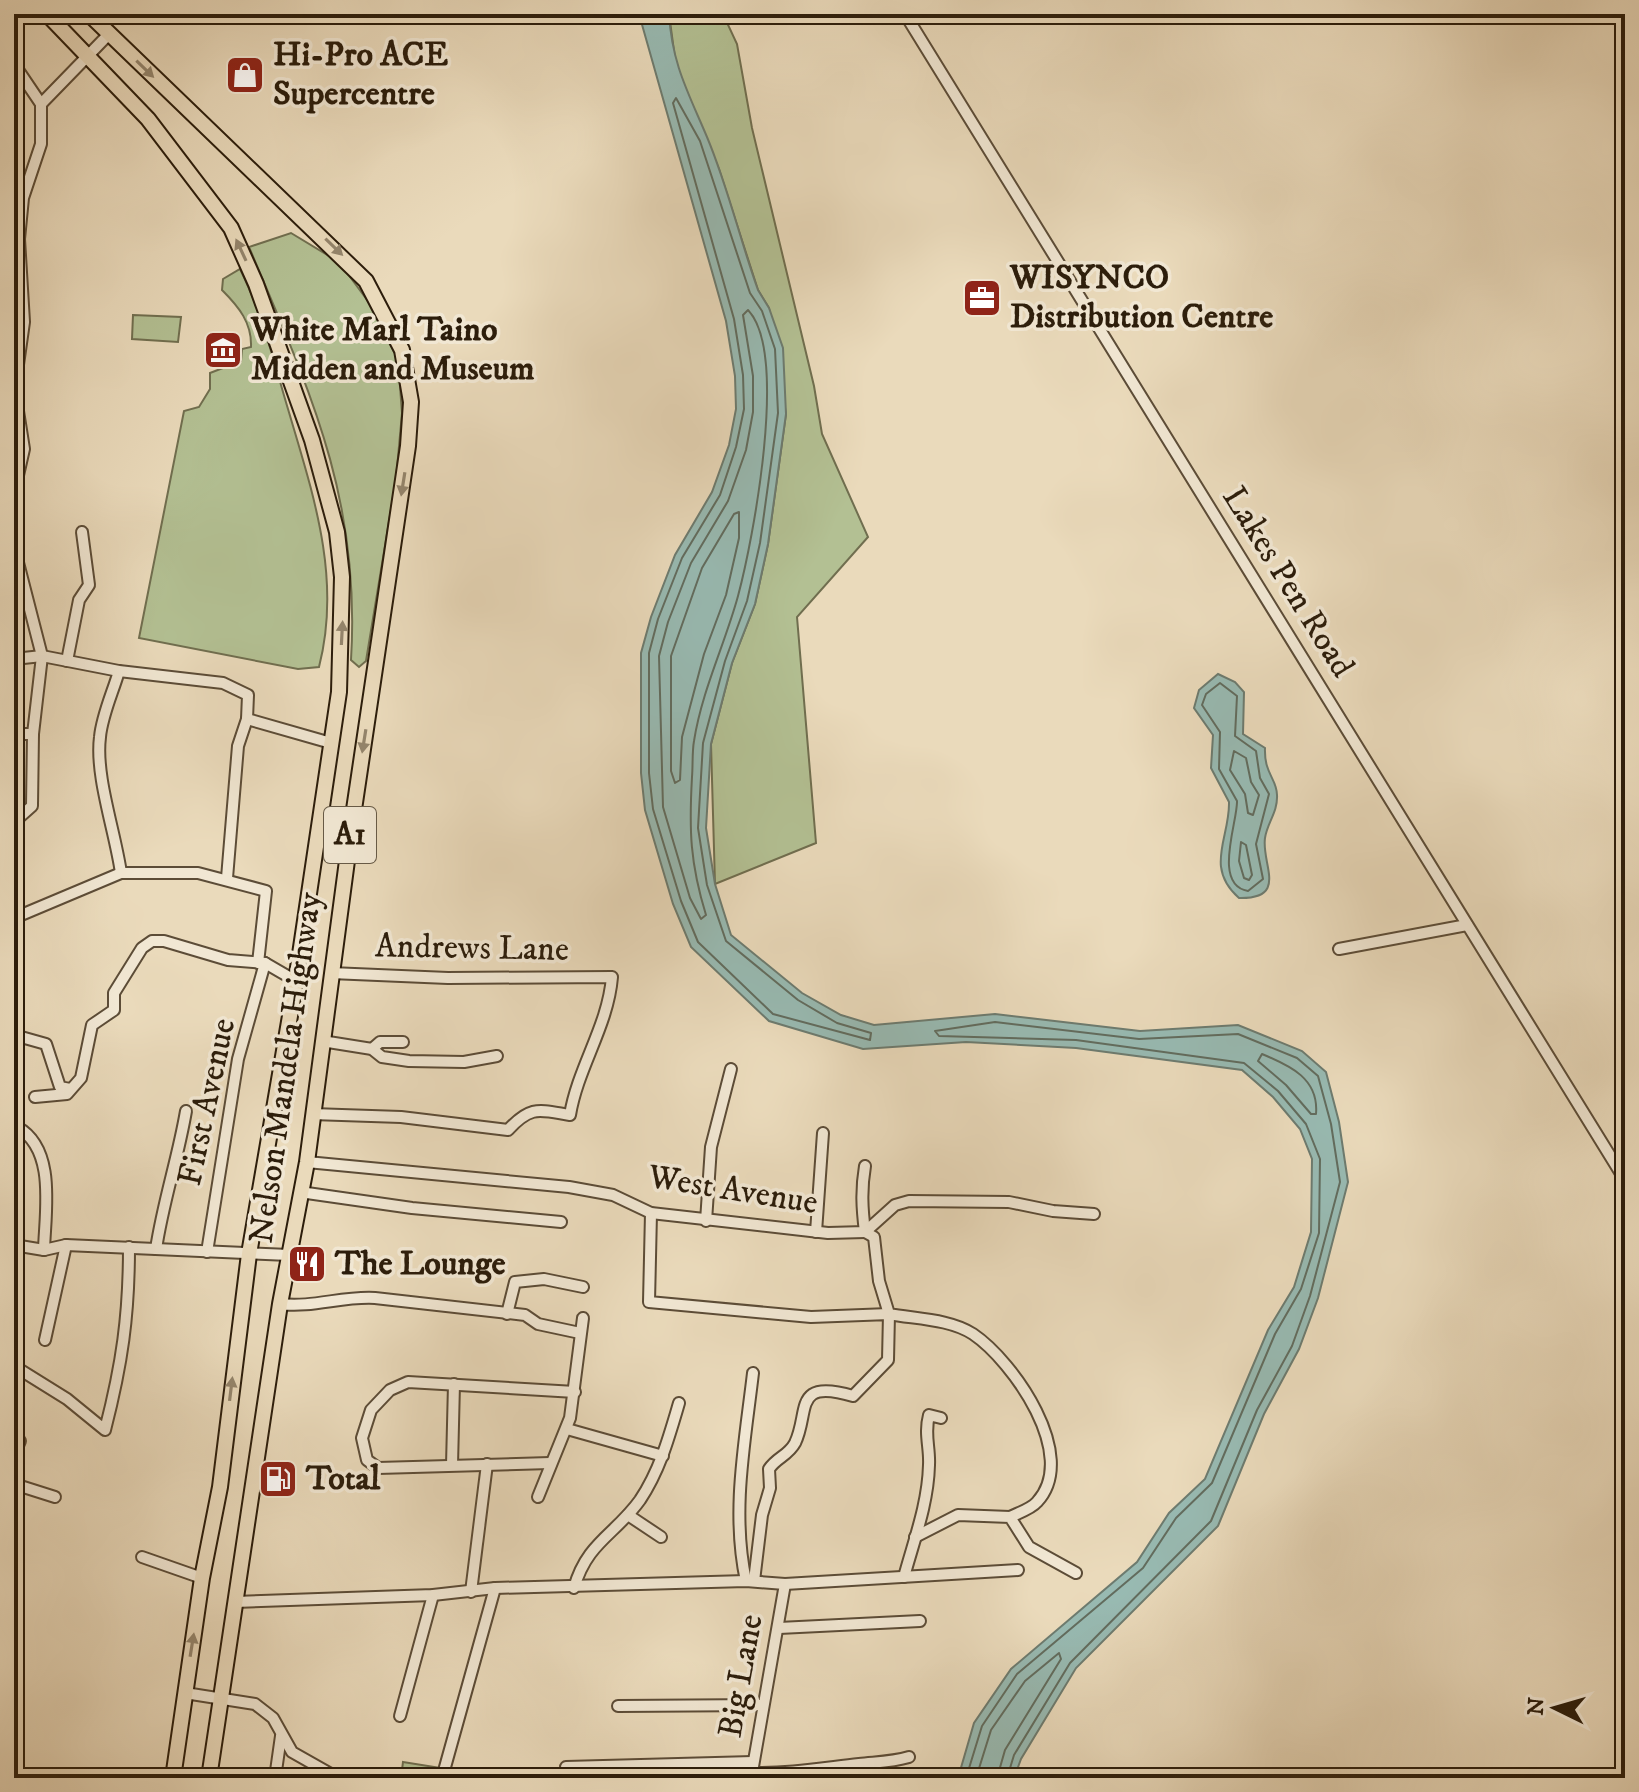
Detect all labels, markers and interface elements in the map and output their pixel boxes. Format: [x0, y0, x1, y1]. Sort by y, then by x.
place label: Hi-Pro ACE Supercentre [273, 34, 448, 115]
shop icon: Hi-Pro ACE Supercentre [224, 54, 266, 96]
one-way arrow [135, 59, 154, 77]
one-way arrow [325, 237, 344, 255]
one-way arrow [234, 238, 248, 261]
place label: WISYNCO Distribution Centre [1009, 257, 1273, 338]
office icon: WISYNCO Distribution Centre [961, 277, 1003, 319]
place label: White Marl Taino Midden and Museum [250, 309, 535, 390]
museum icon: White Marl Taino Midden and Museum [202, 329, 244, 371]
one-way arrow [396, 471, 409, 496]
street label: Lakes Pen Road [1213, 479, 1363, 685]
one-way arrow [336, 620, 349, 645]
one-way arrow [357, 729, 370, 754]
road number: A1 [324, 807, 376, 863]
street label: Nelson Mandela Highway [241, 889, 332, 1246]
street label: Andrews Lane [375, 925, 569, 971]
street label: First Avenue [169, 1015, 245, 1189]
street label: West Avenue [644, 1156, 821, 1224]
restaurant icon: The Lounge [286, 1243, 328, 1285]
place label: The Lounge [334, 1243, 506, 1285]
one-way arrow [225, 1376, 238, 1401]
fuel station icon: Total [257, 1458, 299, 1500]
place label: Total [305, 1458, 381, 1500]
street label: Big Lane [709, 1611, 773, 1741]
one-way arrow [186, 1633, 199, 1658]
north arrow [1515, 1668, 1595, 1748]
text: N [1522, 1696, 1551, 1717]

